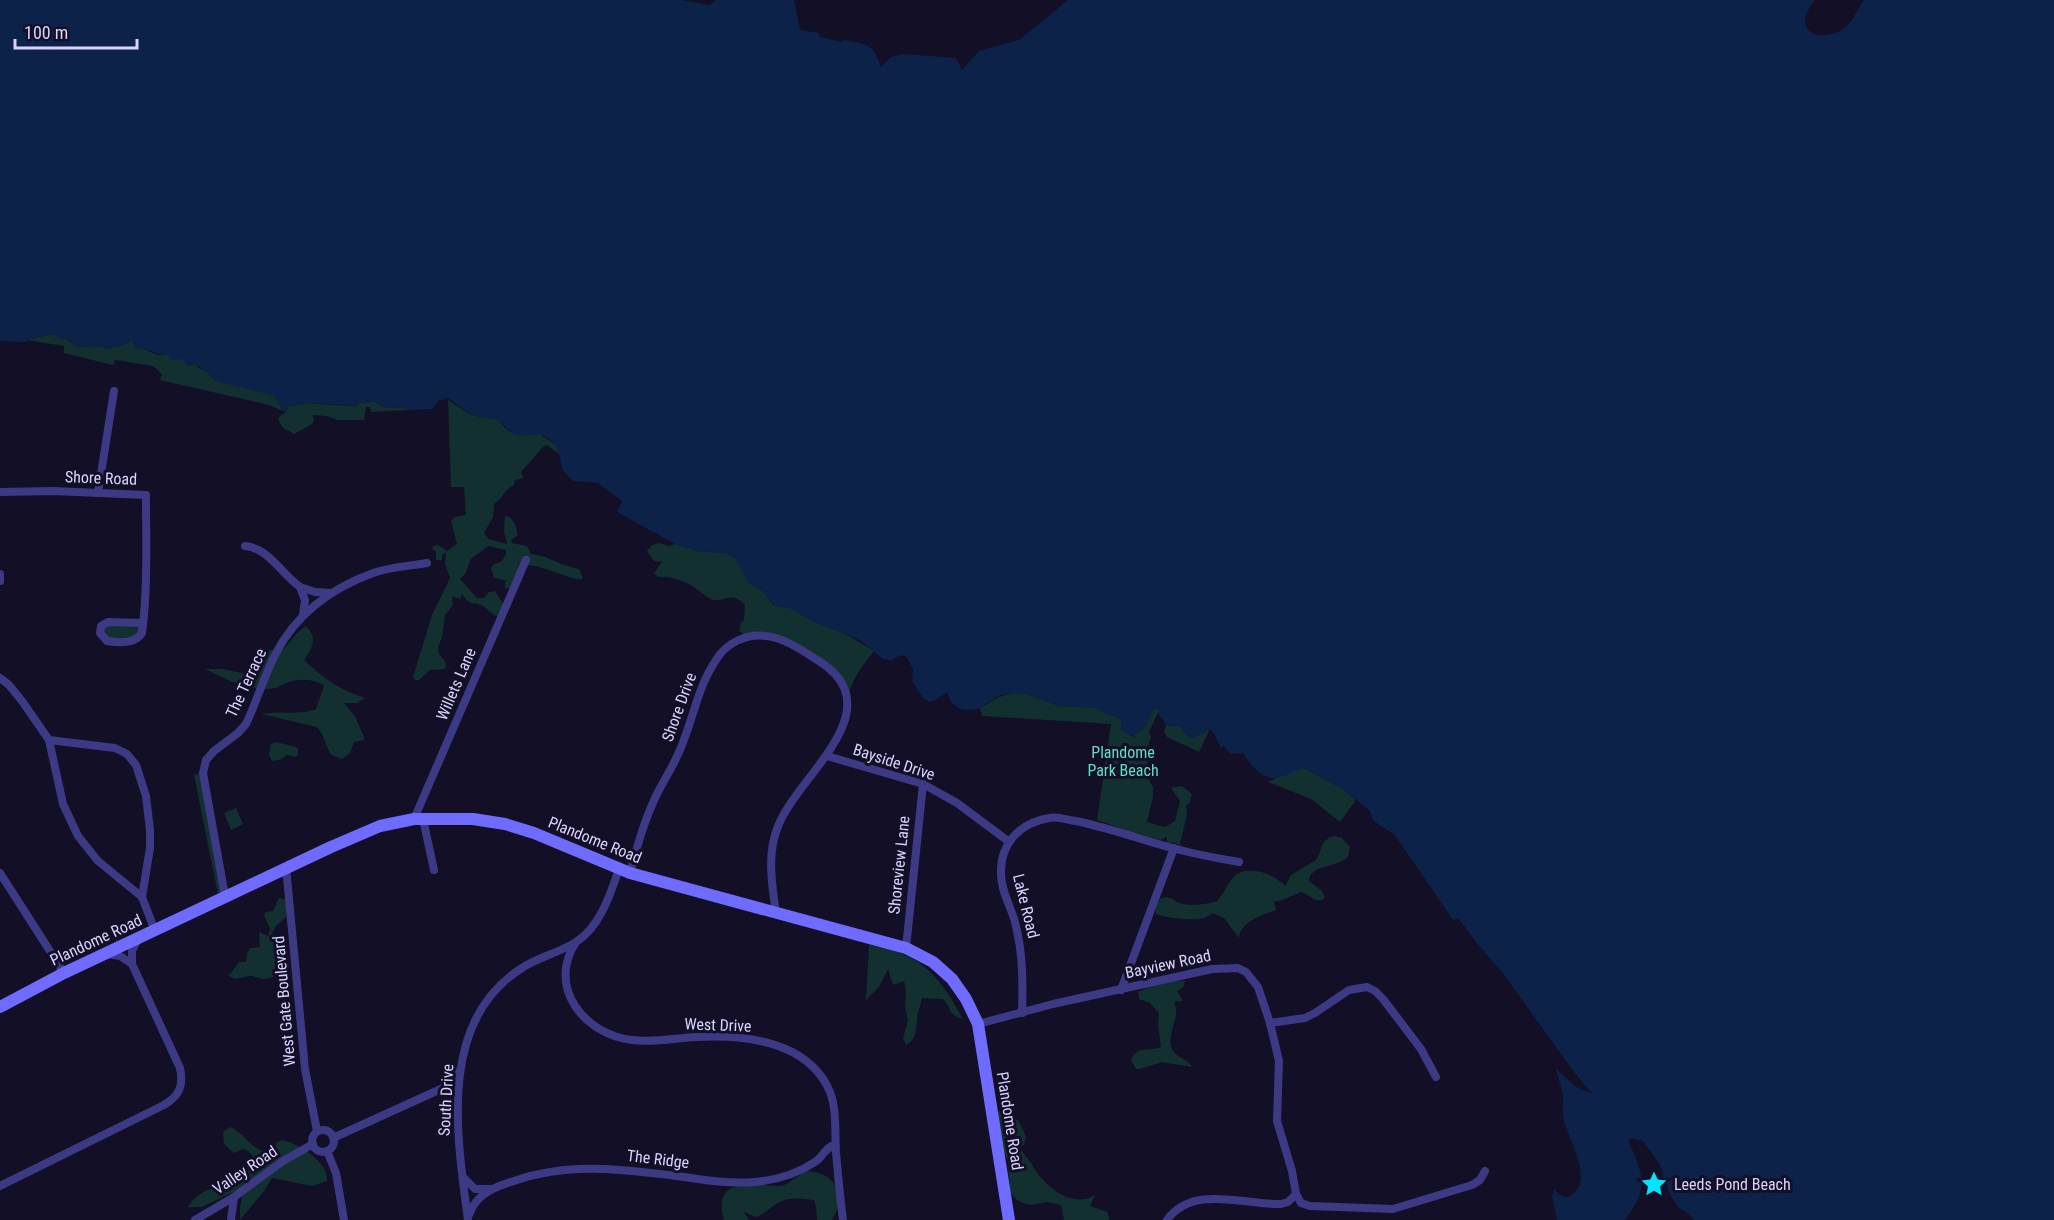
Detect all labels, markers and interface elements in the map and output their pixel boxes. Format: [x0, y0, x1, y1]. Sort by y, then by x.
scale bar [15, 12, 136, 50]
text: 100 m [24, 22, 68, 43]
street label: Shore Road [65, 467, 137, 489]
street label: The Terrace [222, 645, 270, 721]
street label: Willets Lane [432, 645, 480, 723]
street label: Shore Drive [658, 670, 700, 744]
street label: Bayside Drive [851, 740, 937, 784]
park label: Plandome Park Beach [1087, 743, 1159, 780]
street label: Plandome Road [545, 813, 645, 867]
street label: Shoreview Lane [884, 815, 914, 915]
street label: Lake Road [1009, 872, 1043, 940]
street label: Plandome Road [47, 910, 145, 970]
street label: West Gate Boulevard [269, 935, 299, 1067]
street label: Bayview Road [1123, 946, 1213, 982]
street label: West Drive [684, 1014, 752, 1036]
street label: South Drive [435, 1063, 457, 1137]
street label: Plandome Road [993, 1070, 1027, 1172]
street label: Valley Road [209, 1142, 281, 1198]
street label: The Ridge [626, 1146, 690, 1172]
place icon: Leeds Pond Beach [1639, 1169, 1669, 1199]
place label: Leeds Pond Beach [1674, 1175, 1791, 1194]

